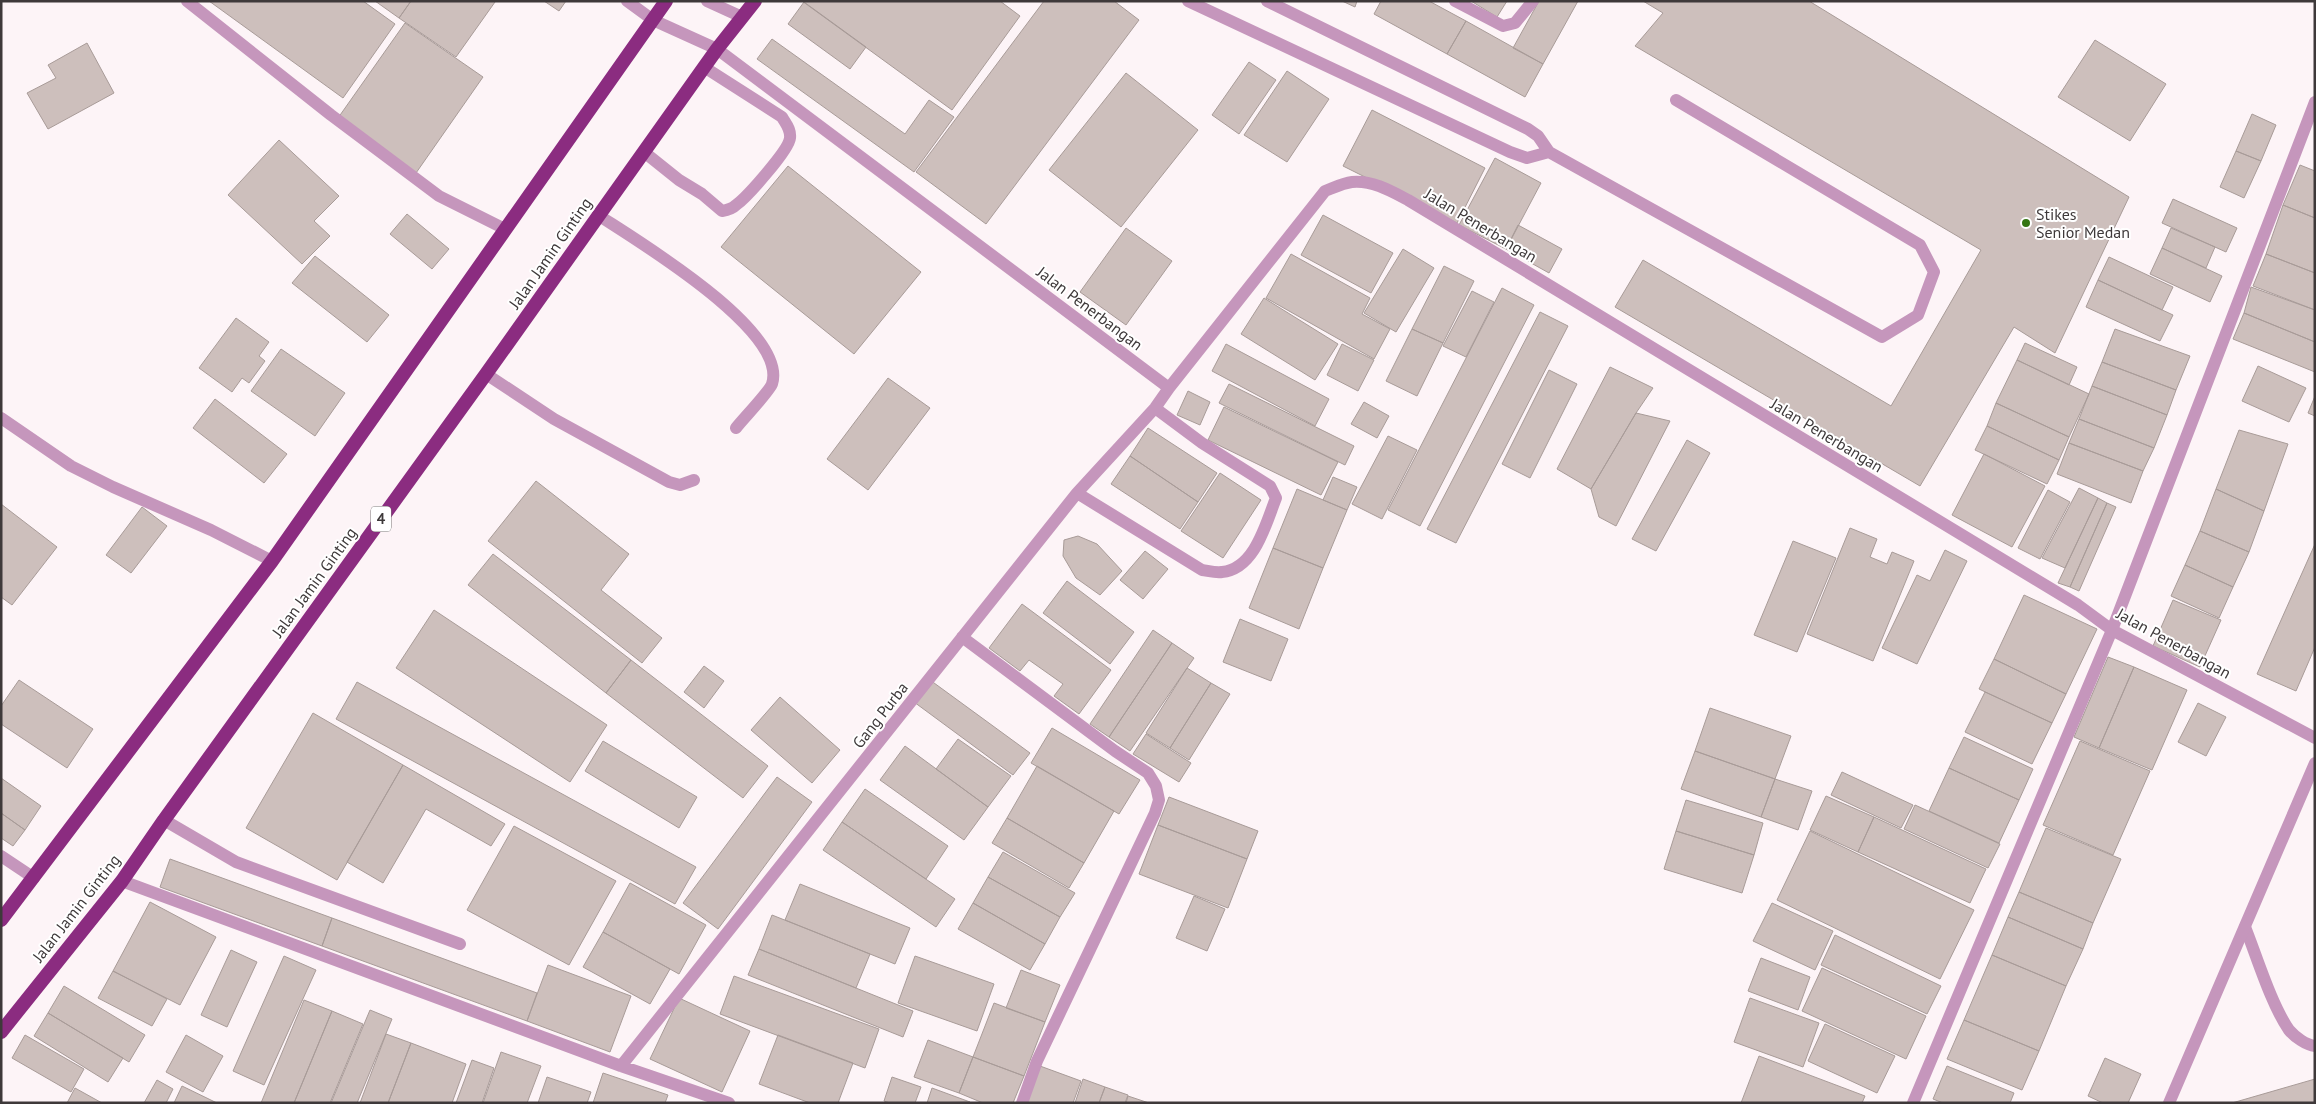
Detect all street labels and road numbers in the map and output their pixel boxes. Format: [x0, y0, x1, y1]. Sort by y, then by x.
street label: Jalan Penerbangan [1420, 183, 1541, 266]
street label: Jalan Jamin Ginting [504, 194, 596, 313]
street label: Jalan Penerbangan [1032, 261, 1147, 354]
street label: Jalan Penerbangan [1766, 393, 1887, 476]
road number: 4 [371, 506, 391, 532]
street label: Jalan Jamin Ginting [267, 523, 361, 642]
street label: Jalan Penerbangan [2112, 603, 2235, 683]
street label: Gang Purba [848, 678, 912, 752]
street label: Jalan Jamin Ginting [27, 850, 124, 967]

